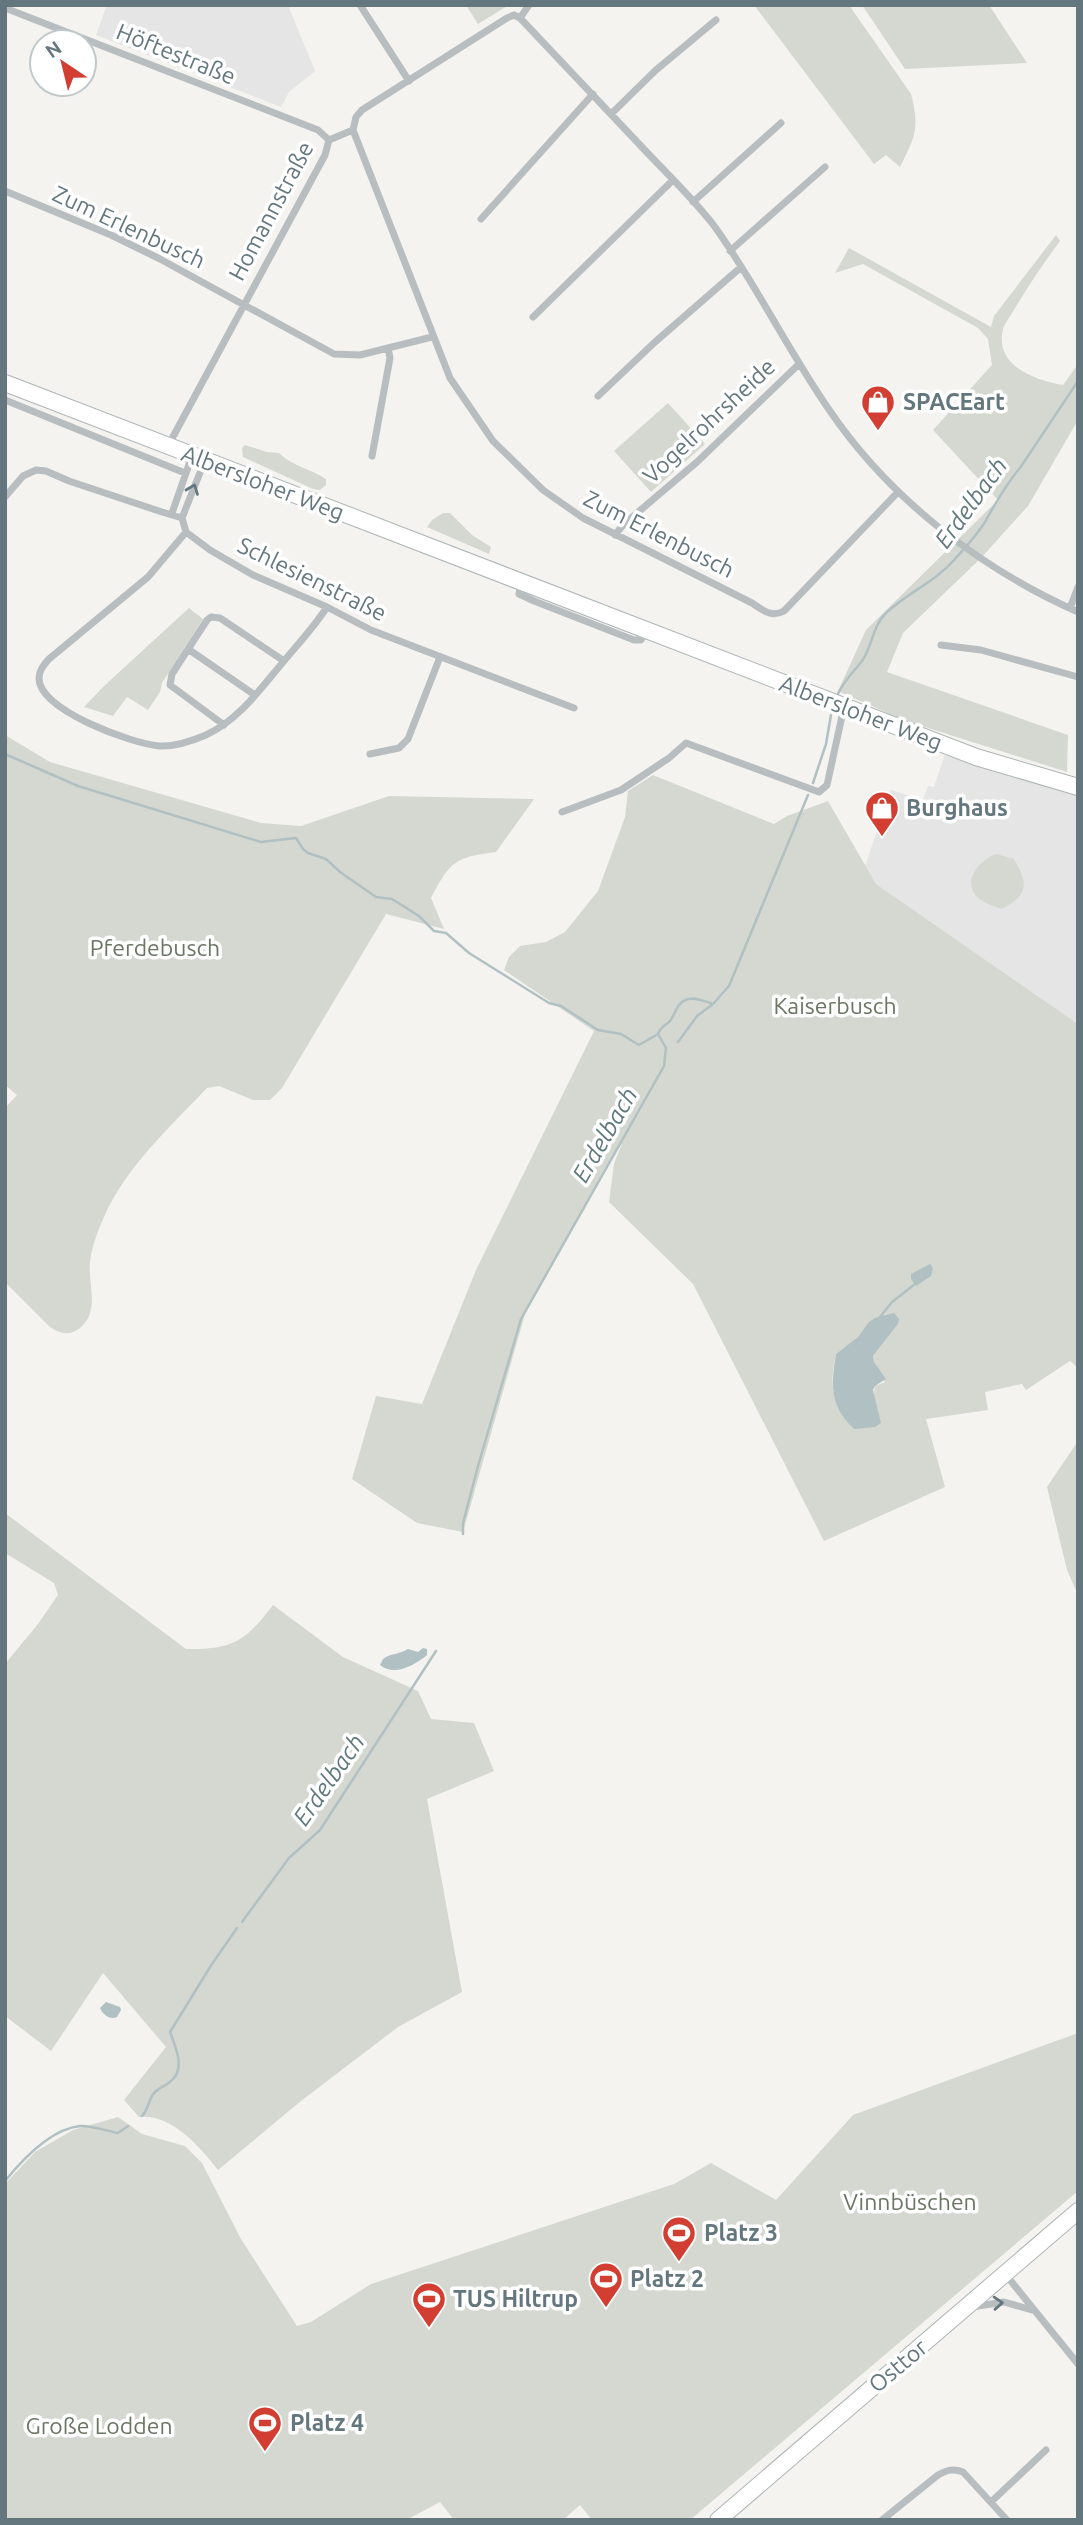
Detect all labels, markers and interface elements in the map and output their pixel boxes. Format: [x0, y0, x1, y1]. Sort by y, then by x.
street label: Höftestraße [113, 18, 239, 89]
north arrow [28, 28, 98, 98]
text: N [41, 36, 65, 62]
street label: Homannstraße [223, 137, 318, 284]
street label: Zum Erlenbusch [49, 180, 209, 273]
street label: Vogelrohrsheide [638, 353, 780, 488]
shop icon: SPACEart [859, 383, 897, 432]
place label: SPACEart [903, 389, 1005, 414]
street label: Albersloher Weg [178, 440, 348, 525]
water label: Erdelbach [929, 452, 1012, 553]
one-way arrow [185, 483, 199, 496]
street label: Zum Erlenbusch [580, 485, 738, 582]
street label: Schlesienstraße [234, 532, 391, 625]
street label: Albersloher Weg [776, 670, 946, 755]
shop icon: Burghaus [863, 789, 901, 838]
place label: Burghaus [906, 795, 1008, 820]
park label: Pferdebusch [90, 935, 220, 960]
park label: Kaiserbusch [773, 993, 897, 1018]
water label: Erdelbach [567, 1083, 642, 1187]
water label: Erdelbach [287, 1729, 370, 1830]
park label: Vinnbüschen [843, 2189, 977, 2214]
sports icon: Platz 3 [660, 2214, 698, 2263]
place label: Platz 3 [704, 2220, 778, 2245]
sports icon: Platz 2 [587, 2260, 625, 2309]
place label: Platz 2 [630, 2266, 704, 2291]
sports icon: TUS Hiltrup [410, 2280, 448, 2329]
place label: TUS Hiltrup [453, 2286, 578, 2311]
one-way arrow [993, 2296, 1004, 2311]
street label: Osttor [864, 2334, 932, 2397]
sports icon: Platz 4 [246, 2404, 284, 2453]
place label: Platz 4 [290, 2410, 364, 2435]
park label: Große Lodden [25, 2413, 173, 2438]

